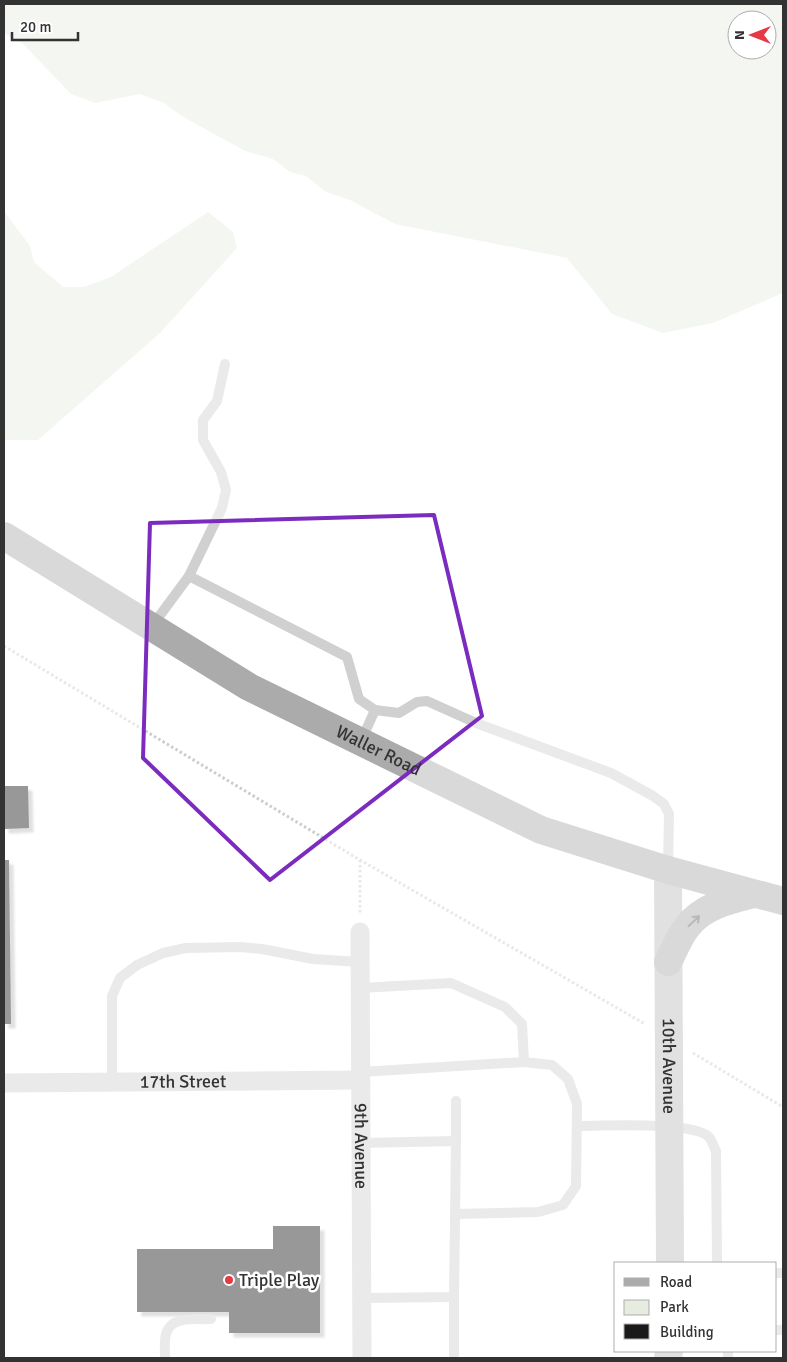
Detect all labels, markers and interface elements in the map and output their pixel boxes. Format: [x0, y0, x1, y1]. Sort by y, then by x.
scale bar [12, 10, 79, 42]
north arrow [727, 10, 777, 60]
text: 20 m [20, 18, 51, 36]
text: N [731, 30, 748, 40]
street label: Waller Road [332, 720, 425, 781]
one-way arrow [687, 915, 700, 927]
street label: 10th Avenue [658, 1018, 680, 1114]
street label: 17th Street [140, 1070, 226, 1093]
street label: 9th Avenue [350, 1103, 372, 1189]
legend [614, 1262, 777, 1352]
place label: Triple Play [239, 1269, 320, 1291]
text: Road [660, 1273, 692, 1291]
marker: Triple Play [223, 1274, 235, 1286]
text: Park [660, 1298, 689, 1316]
text: Building [660, 1323, 714, 1341]

